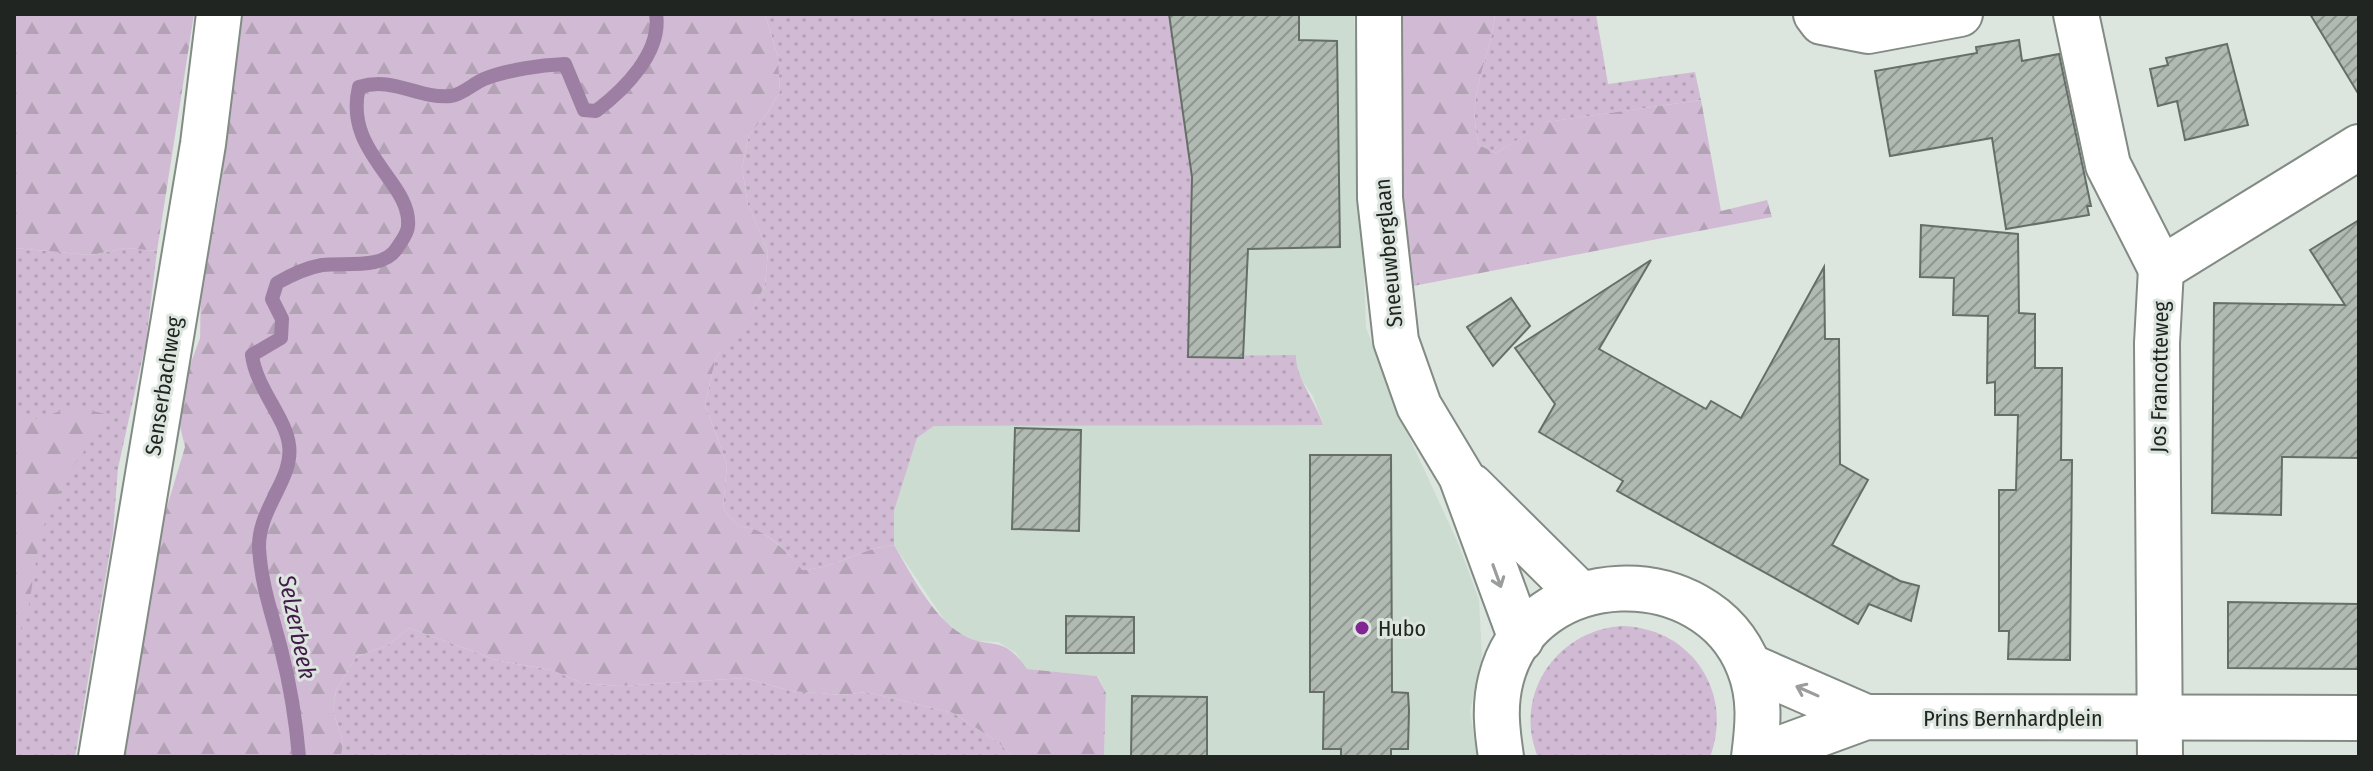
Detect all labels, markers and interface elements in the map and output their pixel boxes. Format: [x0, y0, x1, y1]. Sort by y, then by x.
street label: Sneeuwberglaan [1369, 177, 1408, 328]
street label: Jos Francotteweg [2145, 300, 2174, 453]
street label: Senserbachweg [139, 314, 188, 457]
one-way arrow [1491, 563, 1506, 588]
water label: Selzerbeek [272, 571, 322, 682]
place label: Hubo [1378, 615, 1426, 642]
marker: Hubo [1353, 619, 1371, 637]
one-way arrow [1796, 683, 1820, 698]
street label: Prins Bernhardplein [1923, 705, 2103, 732]

